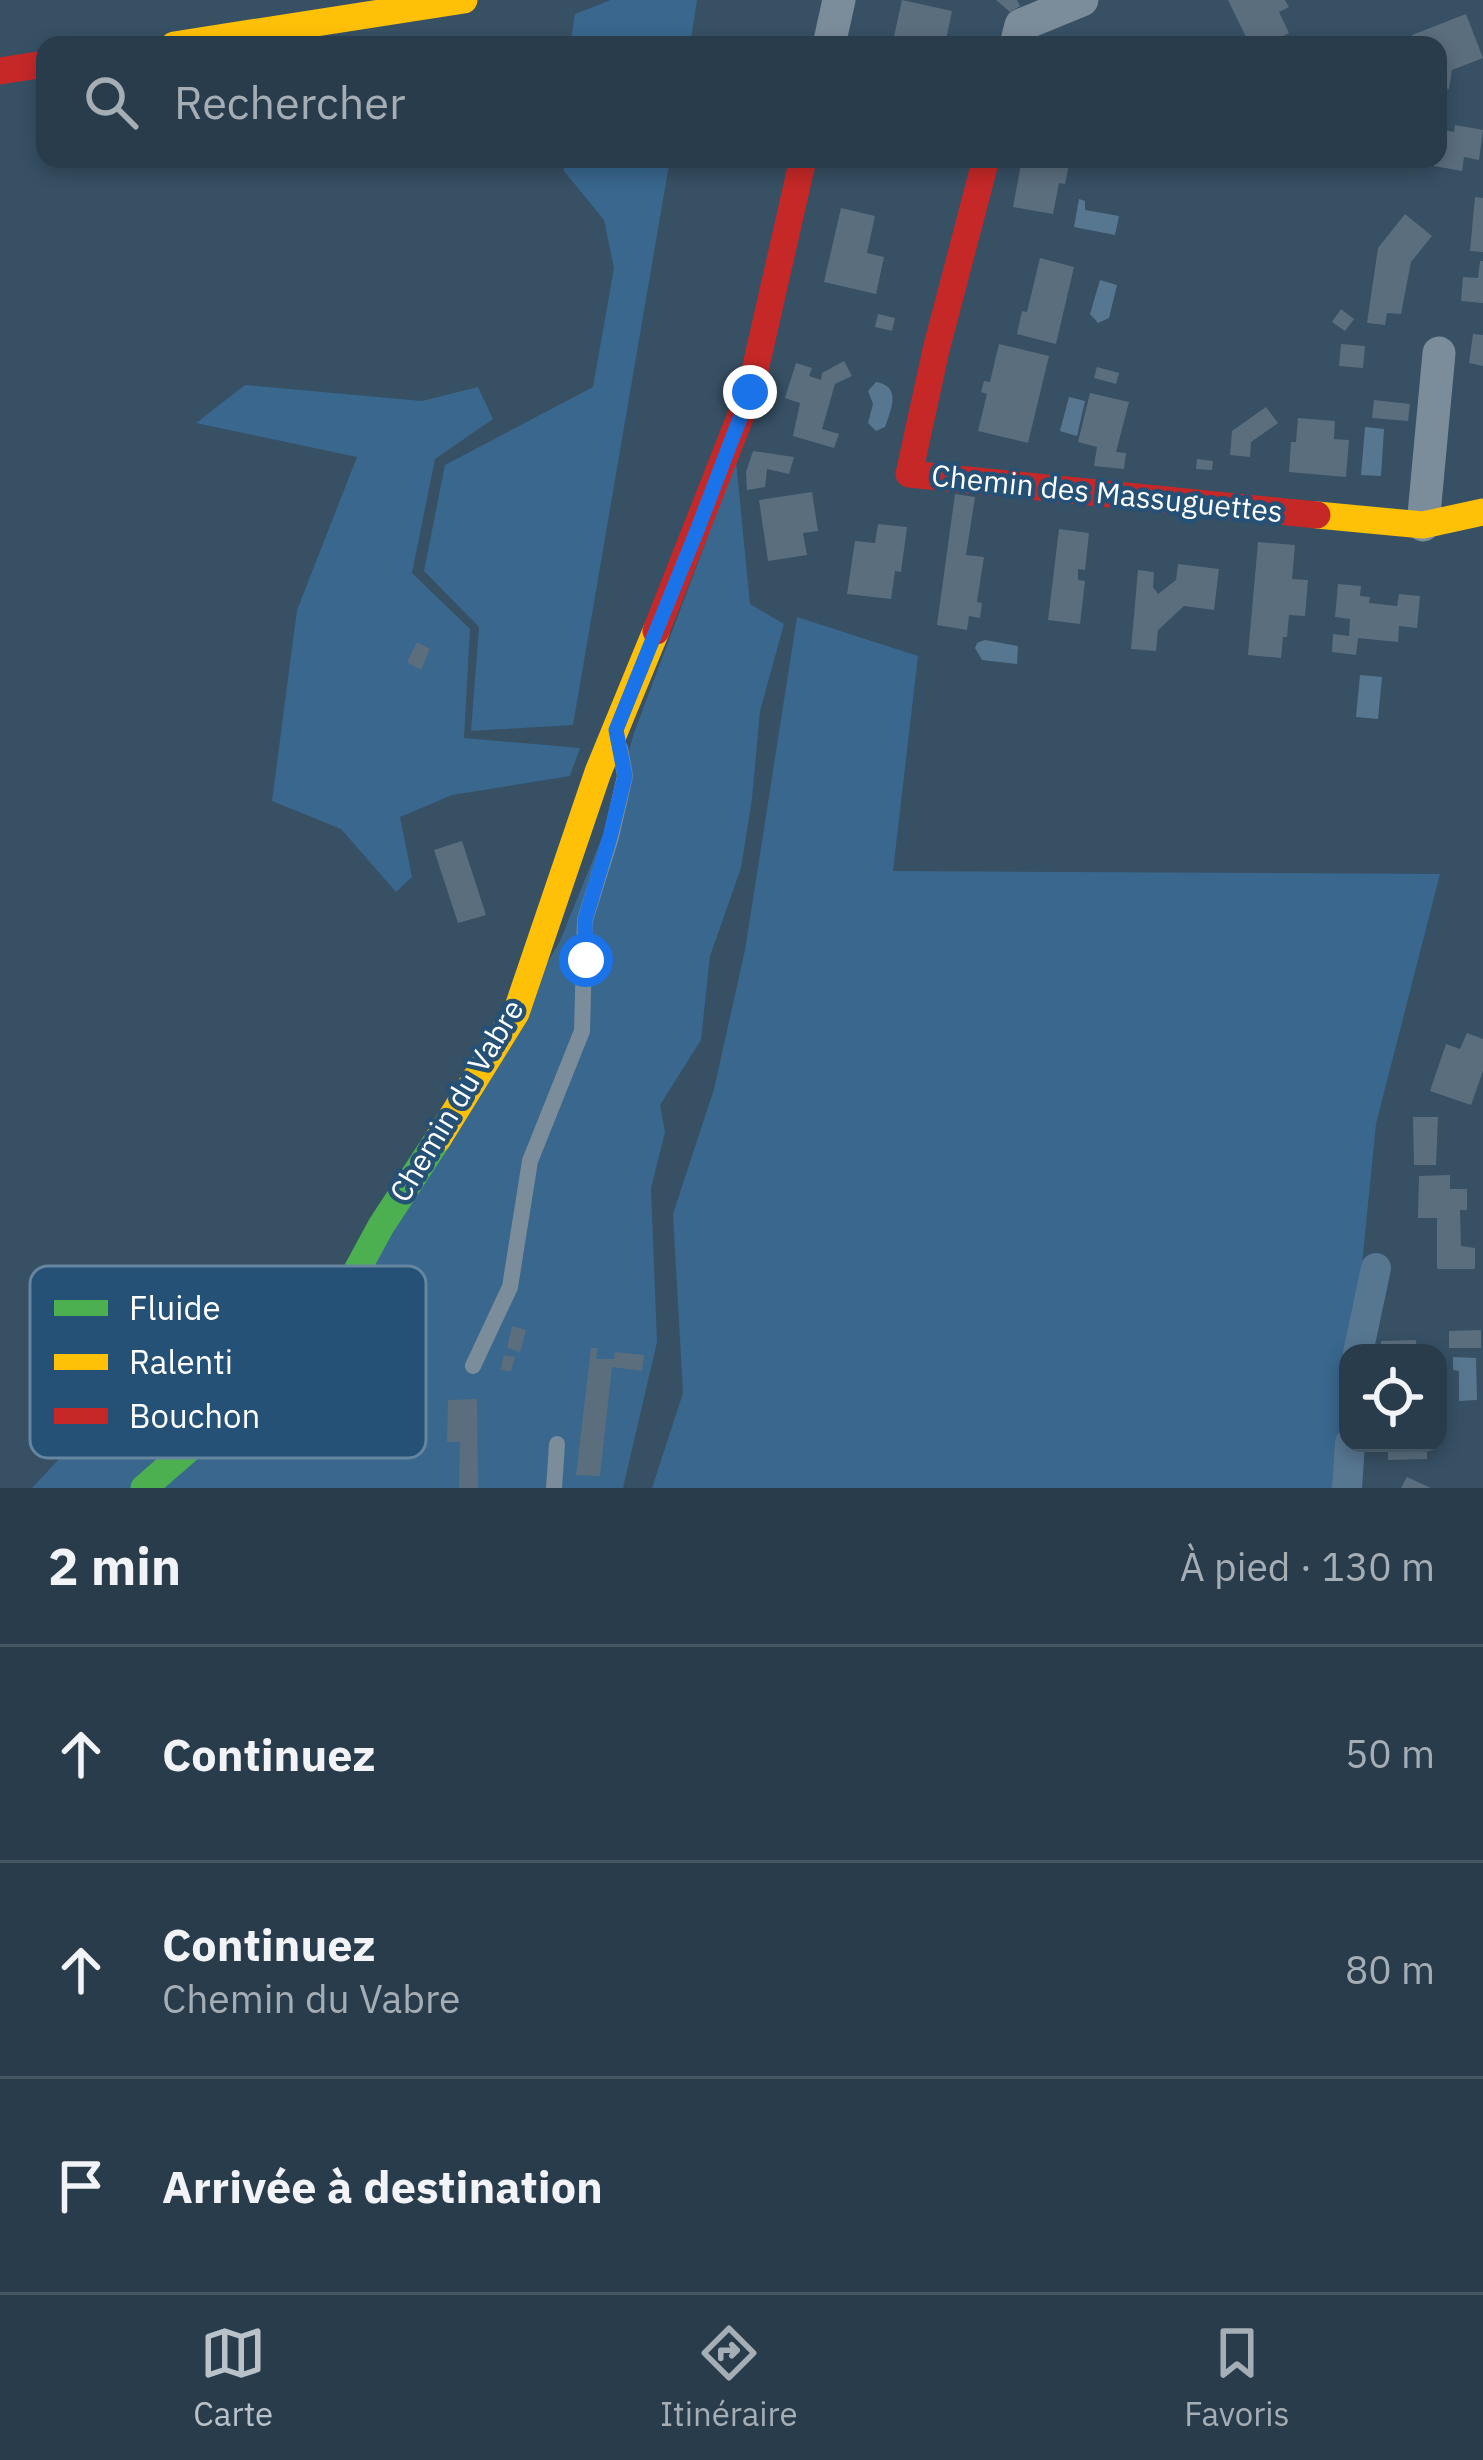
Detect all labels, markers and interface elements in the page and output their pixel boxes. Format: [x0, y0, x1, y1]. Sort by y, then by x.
search box [36, 36, 1447, 168]
icon: search [78, 69, 144, 135]
text: Rechercher [174, 73, 405, 131]
route end [723, 365, 777, 419]
street label: Chemin des Massuguettes [930, 455, 1285, 530]
route start [559, 933, 613, 987]
street label: Chemin du Vabre [380, 992, 532, 1209]
legend [30, 1266, 426, 1458]
text: Fluide [129, 1286, 221, 1329]
text: Ralenti [129, 1340, 233, 1383]
map controls [1339, 1344, 1447, 1452]
button: locate [1339, 1344, 1447, 1452]
text: Bouchon [129, 1394, 260, 1437]
text: 2 min [48, 1533, 181, 1599]
text: À pied · 130 m [1180, 1541, 1435, 1592]
icon: ahead [48, 1721, 114, 1787]
text: Continuez [162, 1725, 376, 1783]
text: 50 m [1345, 1728, 1435, 1779]
text: Continuez [162, 1915, 376, 1973]
icon: ahead [48, 1937, 114, 2003]
text: 80 m [1345, 1944, 1435, 1995]
text: Chemin du Vabre [162, 1973, 460, 2024]
icon: arrive [48, 2153, 114, 2219]
text: Arrivée à destination [162, 2157, 603, 2215]
tab: Carte [193, 2320, 273, 2435]
tab: Itinéraire [660, 2320, 798, 2435]
tab: Favoris [1184, 2320, 1290, 2435]

